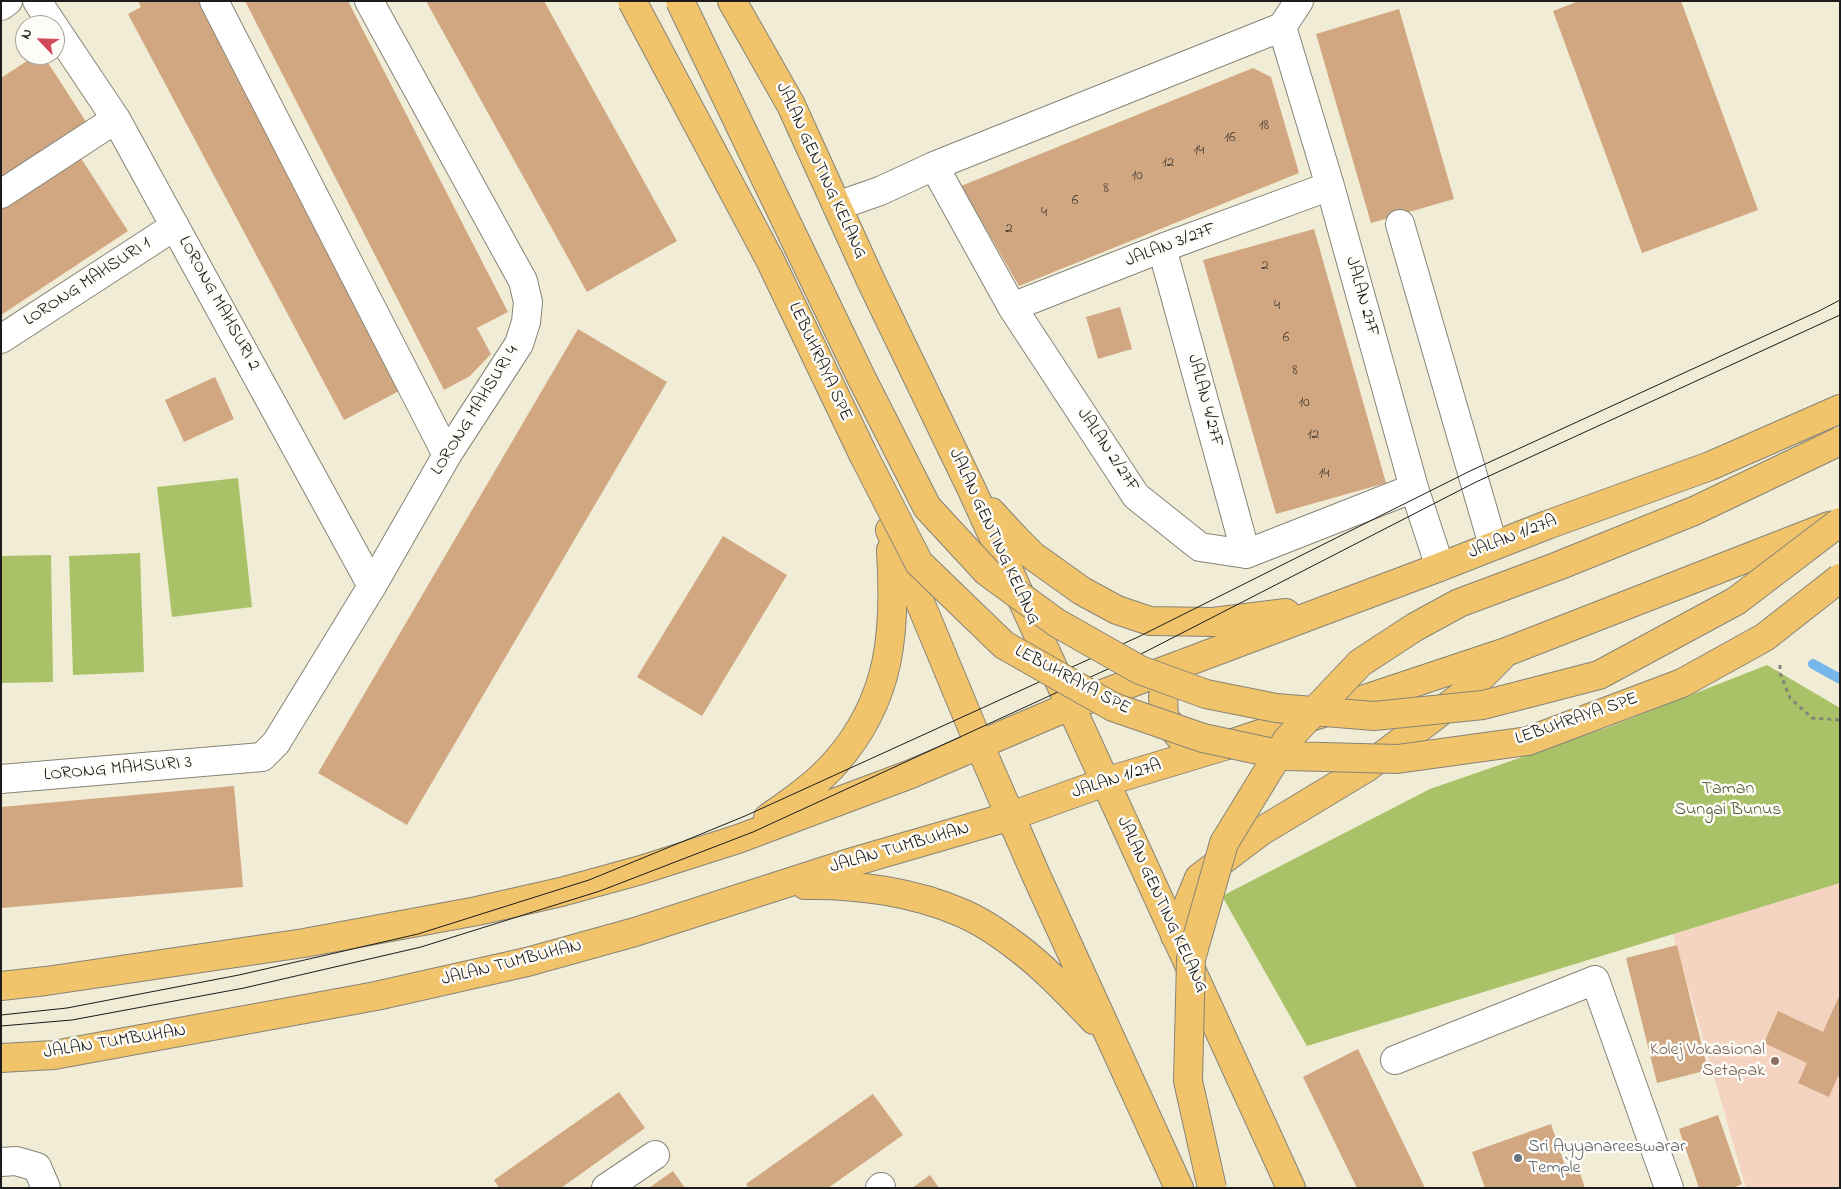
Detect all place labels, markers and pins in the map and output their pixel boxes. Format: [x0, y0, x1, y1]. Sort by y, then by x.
place label: Kolej Vokasional Setapak [1650, 1040, 1765, 1082]
marker: Kolej Vokasional Setapak [1769, 1055, 1781, 1067]
place label: Sri Ayyanareeswarar Temple [1528, 1137, 1686, 1180]
marker: Sri Ayyanareeswarar Temple [1512, 1152, 1524, 1164]

